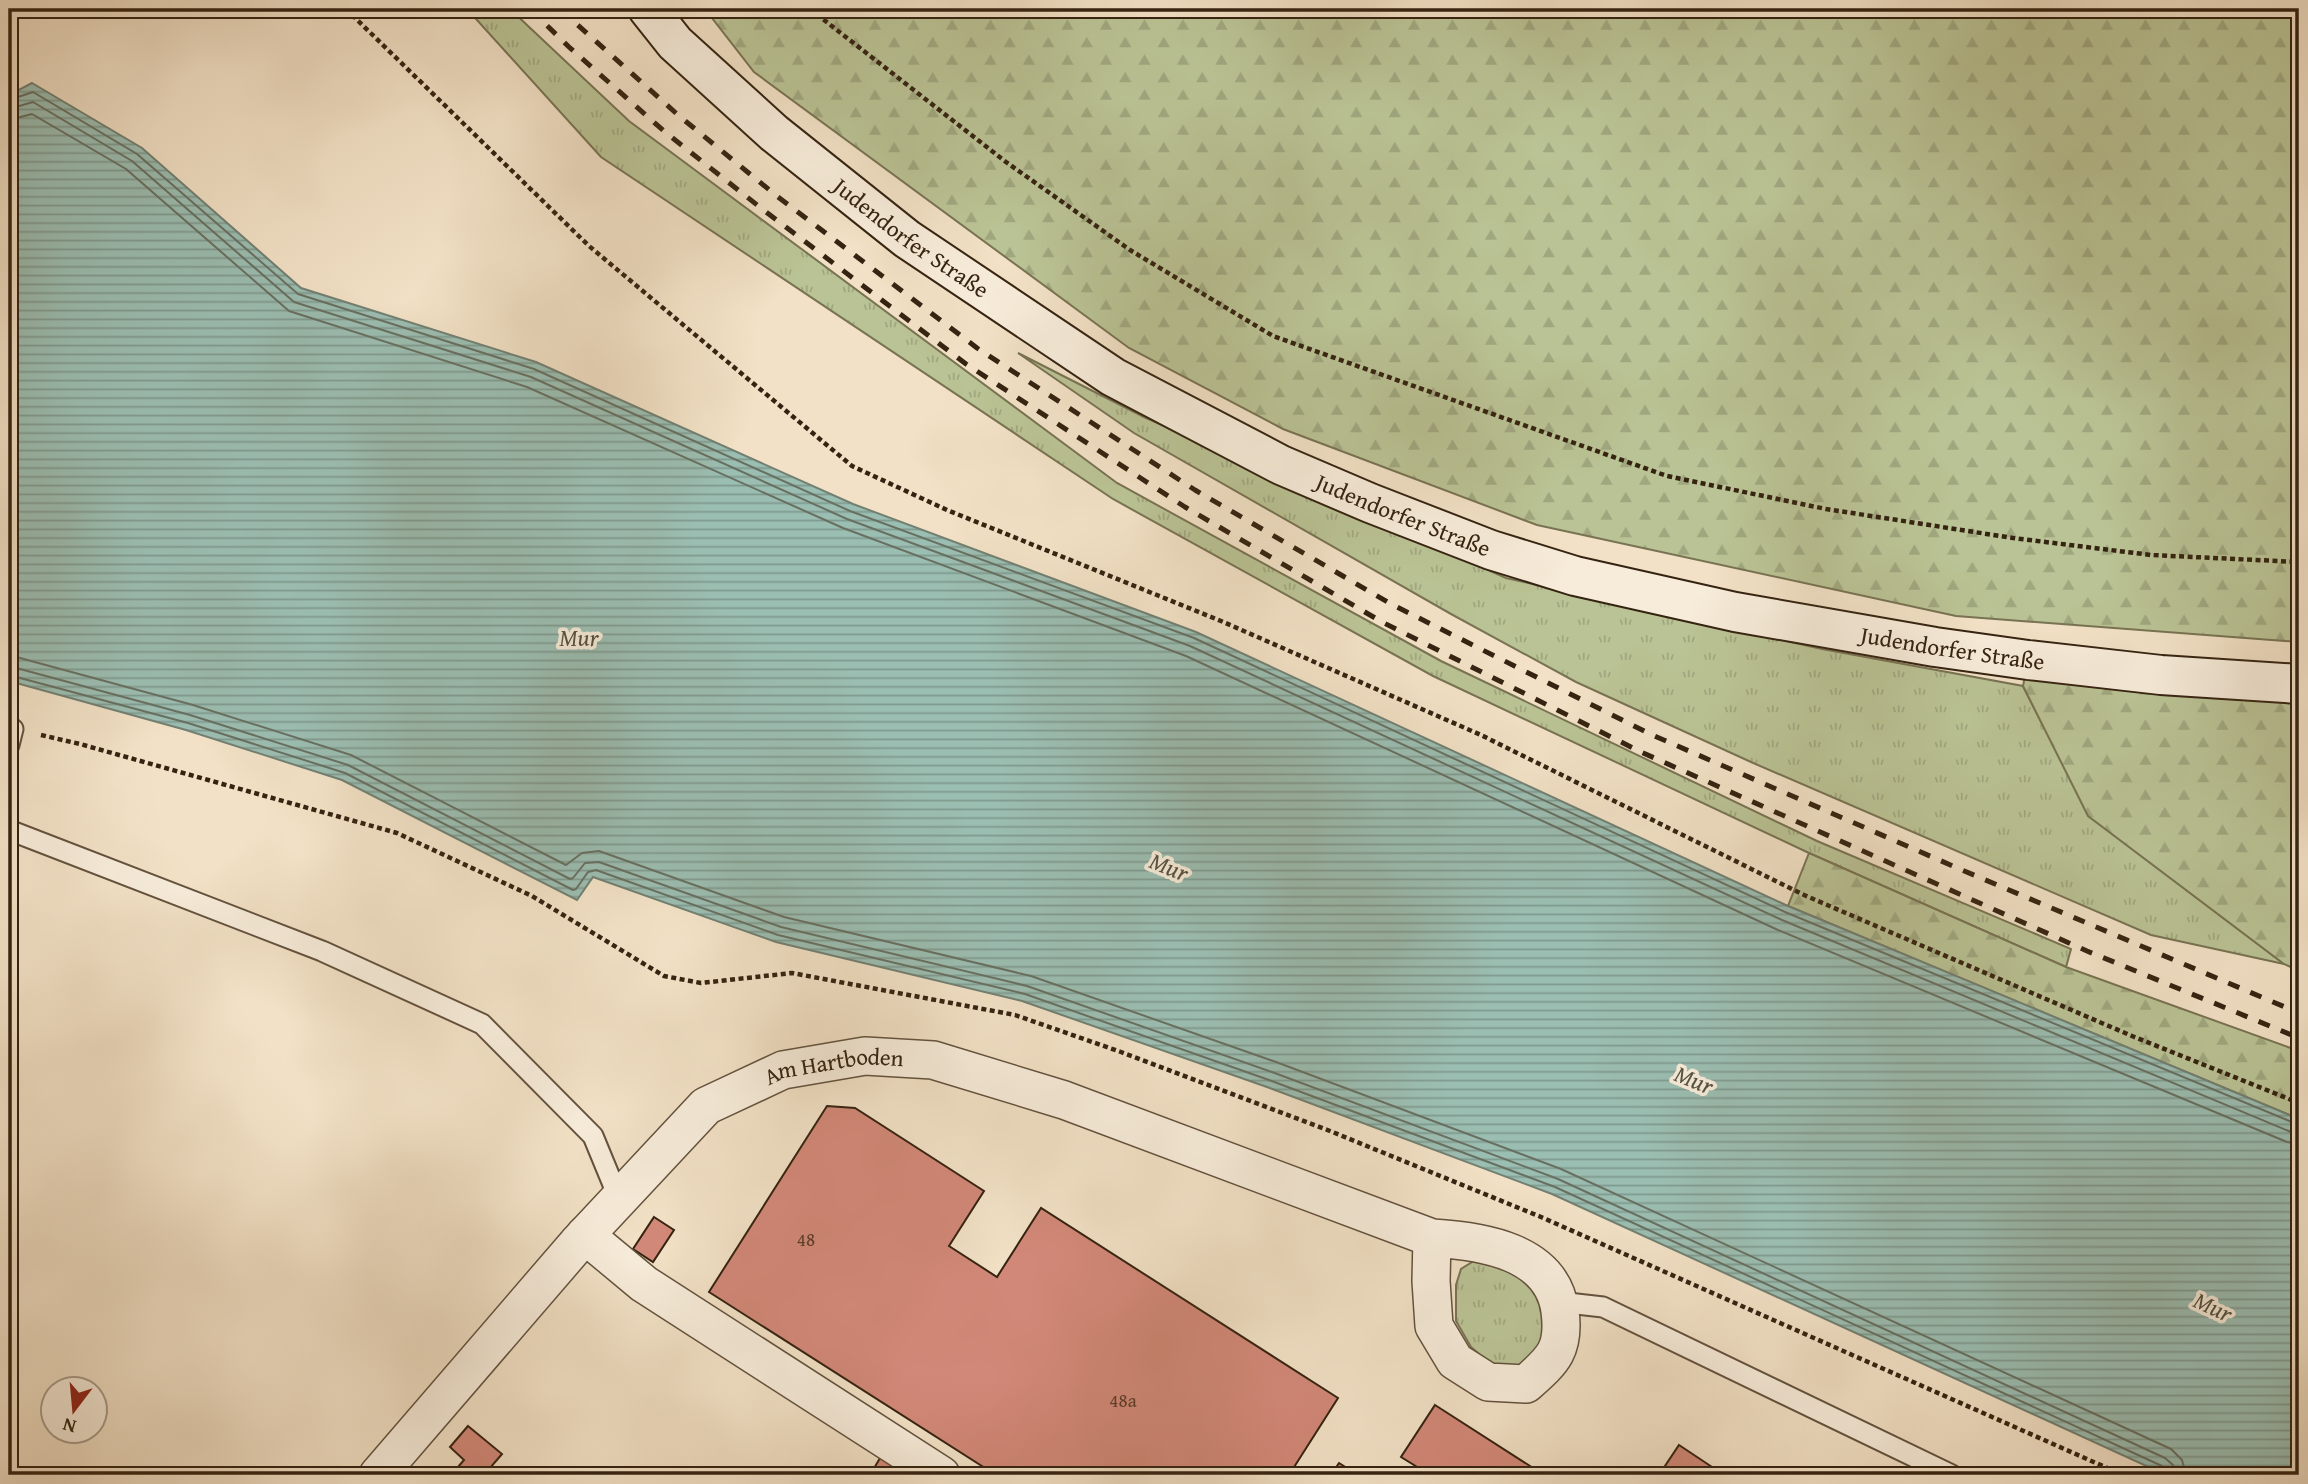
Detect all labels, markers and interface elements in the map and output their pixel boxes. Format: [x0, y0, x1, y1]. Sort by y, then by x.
street label: Judendorfer Straße [824, 168, 996, 305]
street label: Judendorfer Straße [1308, 464, 1496, 564]
street label: Judendorfer Straße [1855, 617, 2046, 678]
water label: Mur [559, 620, 600, 655]
water label: Mur [1144, 843, 1195, 891]
street label: Am Hartboden [758, 1039, 905, 1093]
water label: Mur [1669, 1056, 1720, 1104]
house number: 48 [797, 1225, 815, 1253]
water label: Mur [2188, 1282, 2239, 1331]
north arrow [38, 1376, 108, 1446]
house number: 48a [1109, 1386, 1137, 1414]
text: N [59, 1411, 79, 1442]

